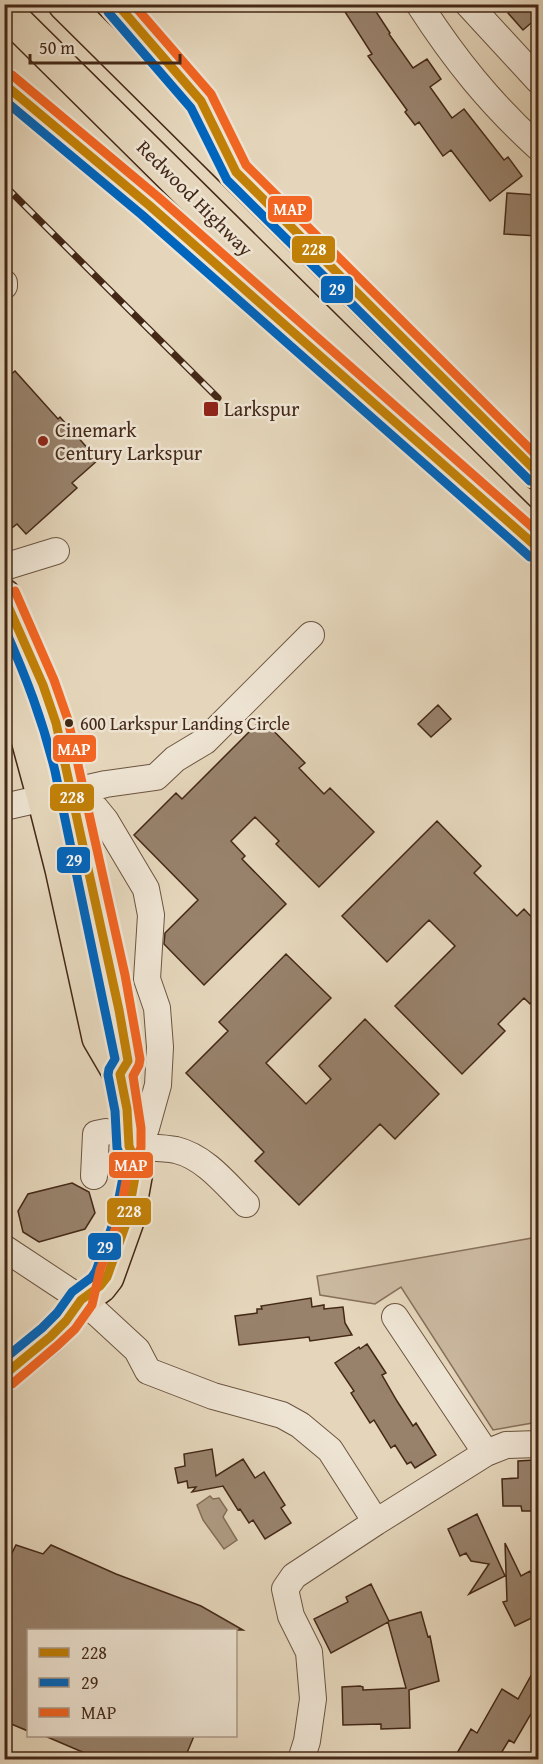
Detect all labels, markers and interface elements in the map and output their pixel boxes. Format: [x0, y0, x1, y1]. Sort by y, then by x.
scale bar [30, 27, 180, 65]
text: 50 m [39, 34, 75, 61]
street label: Redwood Highway [131, 133, 260, 262]
line badge: MAP [267, 195, 313, 223]
text: MAP [273, 197, 307, 221]
line badge: 228 [291, 235, 336, 264]
text: 228 [302, 237, 326, 261]
line badge: 29 [320, 275, 354, 304]
text: 29 [329, 277, 345, 301]
place label: Larkspur [224, 394, 299, 423]
marker: Larkspur [202, 400, 220, 418]
place label: Cinemark Century Larkspur [55, 415, 202, 467]
marker: Cinemark Century Larkspur [36, 434, 50, 448]
place label: 600 Larkspur Landing Circle [80, 710, 290, 737]
marker: 600 Larkspur Landing Circle [63, 717, 75, 729]
line badge: MAP [52, 734, 97, 763]
text: MAP [57, 737, 91, 761]
line badge: 228 [49, 783, 95, 812]
text: 228 [60, 785, 84, 809]
line badge: 29 [56, 846, 91, 874]
text: 29 [66, 848, 82, 872]
line badge: MAP [108, 1151, 154, 1179]
text: MAP [114, 1153, 148, 1177]
line badge: 228 [106, 1197, 152, 1226]
text: 228 [117, 1199, 141, 1223]
line badge: 29 [87, 1232, 122, 1261]
text: 29 [97, 1235, 113, 1259]
legend [27, 1629, 237, 1737]
text: 228 [81, 1639, 107, 1666]
text: 29 [81, 1669, 98, 1696]
text: MAP [81, 1699, 116, 1726]

